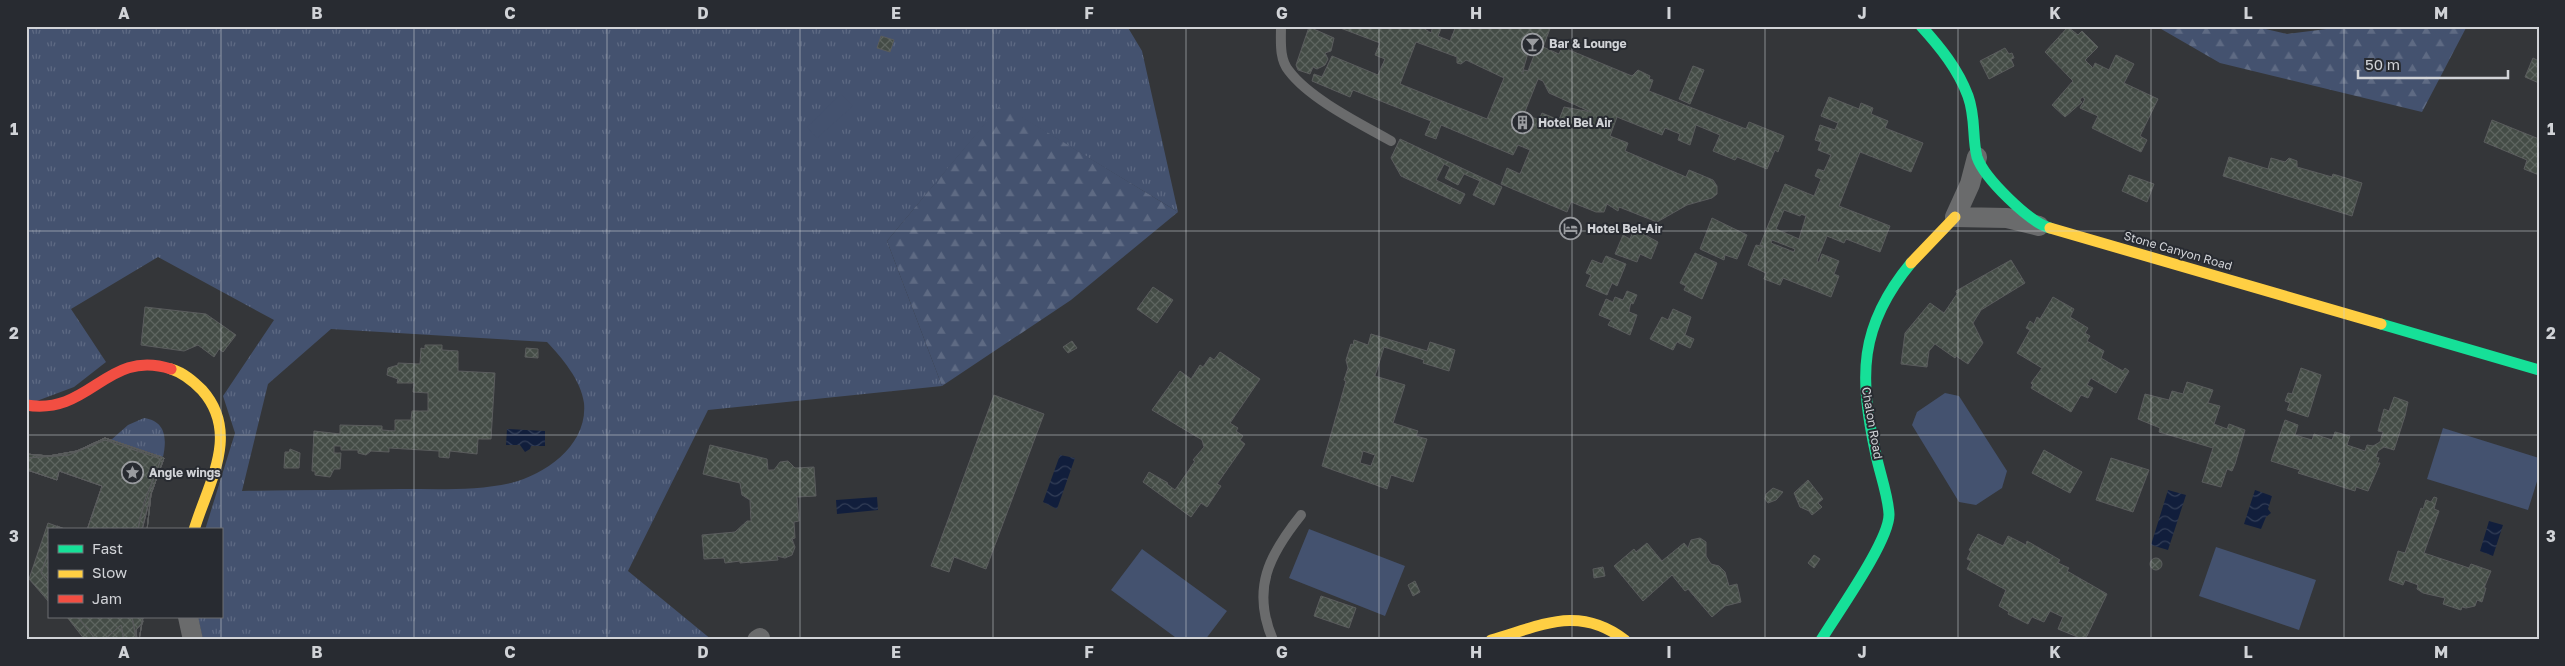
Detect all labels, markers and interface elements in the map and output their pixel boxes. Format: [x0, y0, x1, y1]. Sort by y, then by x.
text: A [118, 3, 130, 23]
text: B [311, 3, 323, 23]
text: C [504, 3, 516, 23]
text: D [697, 3, 709, 23]
text: E [891, 3, 901, 23]
text: F [1084, 3, 1094, 23]
text: G [1276, 3, 1288, 23]
text: H [1470, 3, 1482, 23]
text: I [1666, 3, 1672, 23]
text: J [1857, 3, 1867, 23]
text: K [2049, 3, 2061, 23]
text: L [2243, 3, 2253, 23]
text: M [2434, 3, 2448, 23]
bar icon: Bar & Lounge [1521, 32, 1545, 56]
place label: Bar & Lounge [1549, 36, 1627, 51]
scale bar [2358, 48, 2508, 80]
text: 50 m [2365, 55, 2400, 73]
building icon: Hotel Bel Air [1510, 111, 1534, 135]
place label: Hotel Bel Air [1538, 115, 1613, 130]
text: 1 [10, 119, 18, 139]
text: 1 [2547, 119, 2555, 139]
hotel icon: Hotel Bel-Air [1559, 217, 1583, 241]
place label: Hotel Bel-Air [1587, 221, 1663, 236]
street label: Stone Canyon Road [2122, 228, 2234, 273]
text: 2 [9, 323, 19, 343]
text: 2 [2546, 323, 2556, 343]
street label: Chalon Road [1859, 386, 1886, 460]
place icon: Angle wings [121, 461, 145, 485]
place label: Angle wings [149, 465, 221, 480]
text: 3 [9, 526, 19, 546]
text: 3 [2546, 526, 2556, 546]
legend [48, 528, 222, 618]
text: Fast [92, 539, 123, 557]
text: Slow [92, 563, 127, 581]
text: Jam [92, 589, 122, 607]
text: A [118, 642, 130, 662]
text: B [311, 642, 323, 662]
text: C [504, 642, 516, 662]
text: D [697, 642, 709, 662]
text: E [891, 642, 901, 662]
text: F [1084, 642, 1094, 662]
text: G [1276, 642, 1288, 662]
text: H [1470, 642, 1482, 662]
text: I [1666, 642, 1672, 662]
text: J [1857, 642, 1867, 662]
text: K [2049, 642, 2061, 662]
text: L [2243, 642, 2253, 662]
text: M [2434, 642, 2448, 662]

